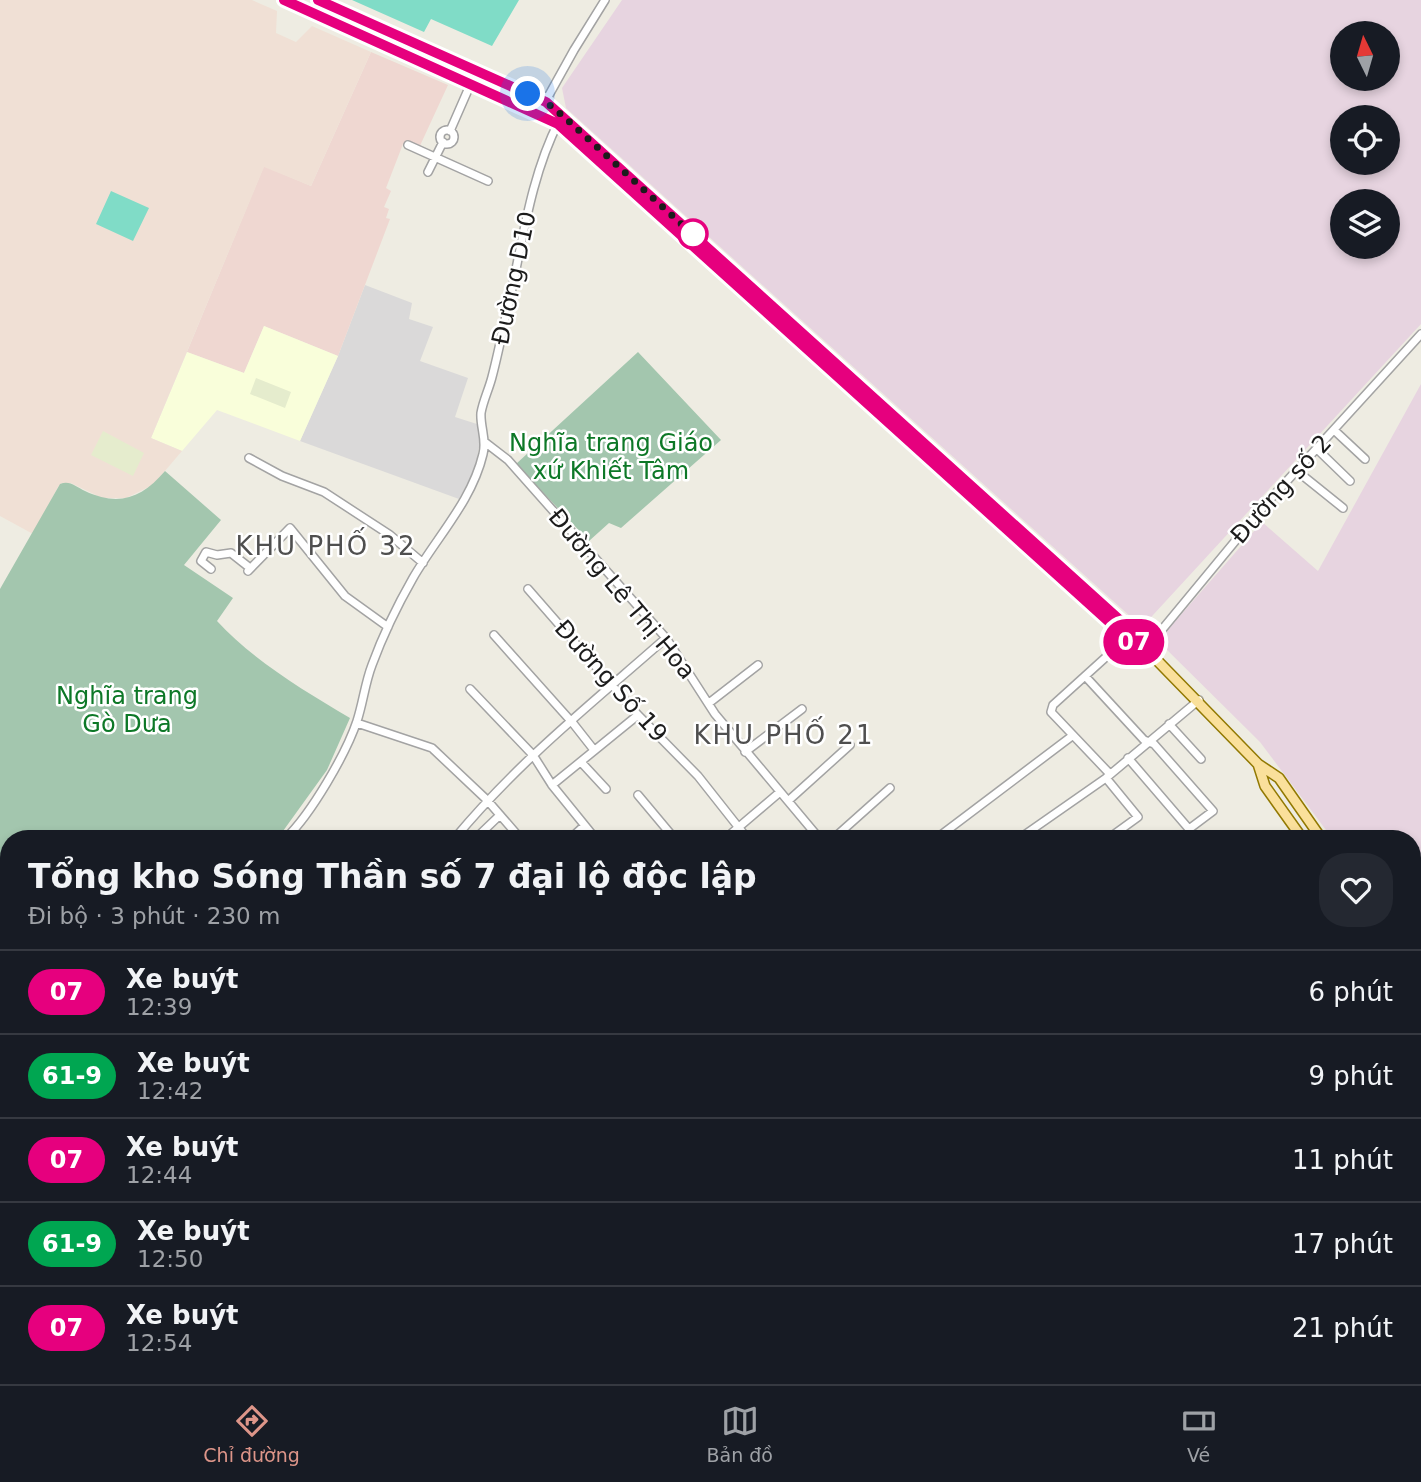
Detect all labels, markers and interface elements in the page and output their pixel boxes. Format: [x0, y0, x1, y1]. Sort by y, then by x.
north arrow [1330, 21, 1400, 91]
map controls [1330, 21, 1400, 259]
your location [510, 76, 545, 111]
button: locate [1330, 105, 1400, 175]
button: layers [1330, 189, 1400, 259]
street label: Đường D10 [486, 209, 542, 347]
unlabelled marker [678, 219, 708, 249]
park label: Nghĩa trang Giáo xứ Khiết Tâm [509, 429, 713, 485]
street label: Đường số 2 [1225, 429, 1337, 549]
street label: Đường Lê Thị Hoa [543, 503, 701, 685]
district label: KHU PHỐ 32 [236, 527, 416, 561]
street label: Đường Số 19 [549, 614, 673, 748]
line badge: 07 [1102, 619, 1166, 665]
text: 07 [1117, 628, 1151, 656]
park label: Nghĩa trang Gò Dưa [56, 682, 198, 738]
district label: KHU PHỐ 21 [694, 716, 874, 750]
button: heart [1319, 853, 1393, 927]
text: Tổng kho Sóng Thần số 7 đại lộ độc lập [28, 857, 757, 896]
text: Đi bộ · 3 phút · 230 m [28, 903, 280, 929]
text: Xe buýt [126, 964, 239, 994]
text: 6 phút [1309, 977, 1393, 1007]
text: 07 [50, 978, 83, 1006]
text: 12:39 [126, 994, 192, 1020]
text: Xe buýt [137, 1048, 250, 1078]
text: 9 phút [1309, 1061, 1393, 1091]
text: 61-9 [42, 1062, 102, 1090]
text: 12:42 [137, 1078, 203, 1104]
text: Xe buýt [126, 1132, 239, 1162]
text: 11 phút [1292, 1145, 1393, 1175]
text: 07 [50, 1146, 83, 1174]
text: 12:44 [126, 1162, 192, 1188]
text: Xe buýt [137, 1216, 250, 1246]
text: 17 phút [1292, 1229, 1393, 1259]
text: 61-9 [42, 1230, 102, 1258]
text: 12:50 [137, 1246, 203, 1272]
text: Xe buýt [126, 1300, 239, 1330]
text: 21 phút [1292, 1313, 1393, 1343]
text: 07 [50, 1314, 83, 1342]
text: 12:54 [126, 1330, 192, 1356]
tab: Chỉ đường [203, 1402, 300, 1466]
tab: Bản đồ [707, 1402, 773, 1466]
tab: Vé [1180, 1402, 1218, 1466]

